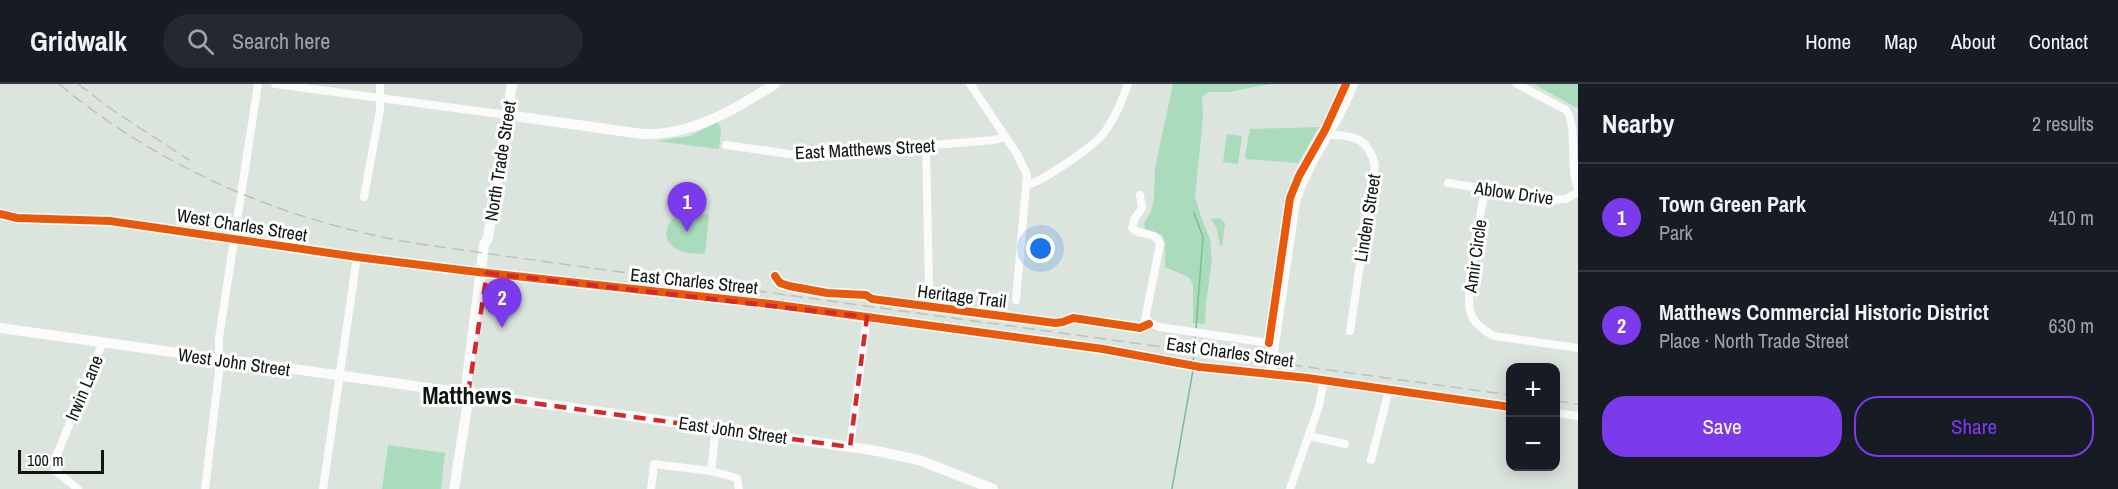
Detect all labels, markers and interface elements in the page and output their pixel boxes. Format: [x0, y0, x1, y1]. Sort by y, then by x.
search box [163, 14, 583, 68]
text: Gridwalk [30, 22, 127, 60]
icon: search [184, 25, 217, 58]
text: Search here [232, 26, 330, 56]
text: Home [1805, 27, 1851, 56]
text: Map [1884, 27, 1918, 56]
text: About [1951, 27, 1996, 56]
text: Contact [2029, 27, 2088, 56]
street label: North Trade Street [478, 99, 522, 223]
text: Nearby [1602, 106, 1674, 141]
text: 2 results [2032, 110, 2094, 137]
street label: East Matthews Street [794, 133, 936, 165]
street label: Linden Street [1348, 172, 1386, 264]
street label: Ablow Drive [1472, 175, 1555, 211]
pin: 1 [668, 182, 706, 232]
text: Town Green Park [1659, 189, 1806, 219]
street label: West Charles Street [175, 202, 309, 248]
text: 1 [1617, 204, 1626, 231]
text: 410 m [2048, 204, 2094, 231]
street label: Amir Circle [1457, 218, 1493, 295]
text: Park [1659, 219, 1693, 246]
your location [1026, 234, 1055, 263]
street label: East Charles Street [629, 262, 759, 300]
pin: 2 [482, 278, 522, 328]
street label: Heritage Trail [916, 278, 1008, 314]
text: Matthews Commercial Historic District [1659, 297, 1989, 327]
text: 2 [1617, 312, 1626, 339]
text: 630 m [2048, 312, 2094, 339]
text: Place · North Trade Street [1659, 327, 1849, 354]
street label: East Charles Street [1165, 331, 1295, 373]
street label: West John Street [176, 342, 292, 382]
street label: Irwin Lane [59, 351, 109, 425]
map controls [1506, 363, 1560, 471]
button: + [1506, 363, 1560, 417]
district label: Matthews [422, 379, 512, 411]
button: Save [1602, 396, 1842, 457]
button: Share [1854, 396, 2094, 457]
street label: East John Street [677, 410, 789, 450]
button: − [1506, 417, 1560, 471]
scale bar [18, 447, 104, 474]
text: 100 m [27, 449, 63, 471]

